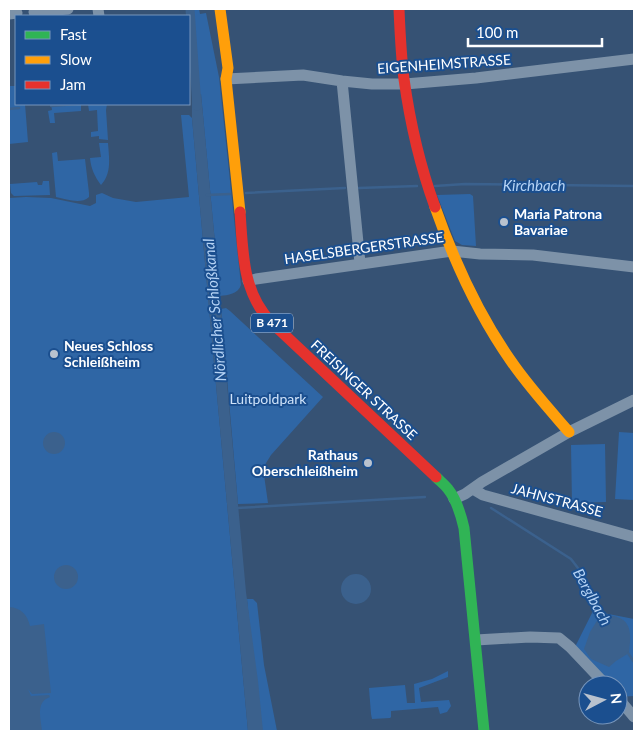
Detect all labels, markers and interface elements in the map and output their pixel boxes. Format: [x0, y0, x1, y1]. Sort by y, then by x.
legend [15, 15, 190, 105]
scale bar [468, 15, 602, 47]
text: 100 m [476, 23, 518, 41]
text: Fast [60, 25, 87, 43]
text: Slow [60, 50, 92, 68]
street label: EIGENHEIMSTRASSE [376, 50, 511, 77]
text: Jam [60, 75, 86, 93]
water label: Kirchbach [503, 176, 565, 194]
place label: Maria Patrona Bavariae [514, 205, 602, 238]
marker: Maria Patrona Bavariae [498, 216, 510, 228]
street label: HASELSBERGERSTRASSE [283, 228, 445, 267]
water label: Nördlicher Schloßkanal [199, 237, 229, 382]
road number: B 471 [251, 314, 293, 332]
street label: FREISINGER STRASSE [308, 336, 421, 443]
place label: Neues Schloss Schleißheim [64, 337, 153, 370]
marker: Neues Schloss Schleißheim [48, 348, 60, 360]
park label: Luitpoldpark [230, 390, 307, 407]
place label: Rathaus Oberschleißheim [252, 446, 358, 479]
marker: Rathaus Oberschleißheim [362, 457, 374, 469]
street label: JAHNSTRASSE [510, 479, 605, 520]
water label: Berglbach [570, 565, 616, 628]
north arrow [578, 675, 628, 725]
text: N [607, 692, 625, 705]

